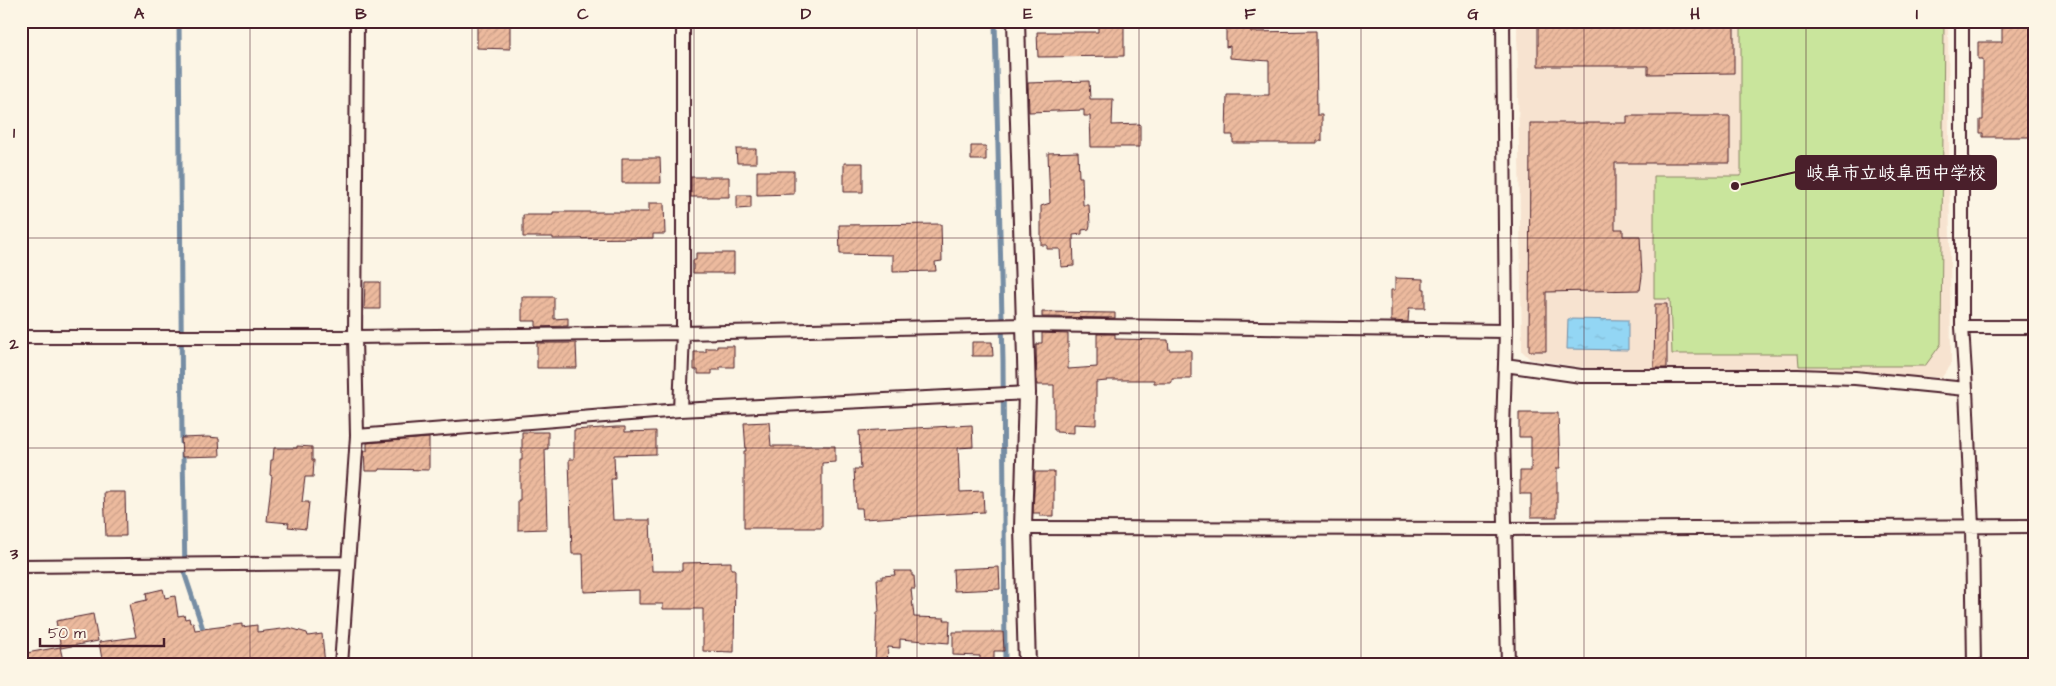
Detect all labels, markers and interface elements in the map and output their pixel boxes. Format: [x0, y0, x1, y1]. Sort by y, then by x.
text: A [134, 3, 145, 25]
text: B [355, 3, 367, 25]
text: C [577, 3, 589, 25]
text: D [801, 3, 812, 25]
text: E [1023, 3, 1033, 25]
text: F [1244, 3, 1256, 25]
text: G [1467, 3, 1479, 25]
text: H [1690, 3, 1700, 25]
text: I [1916, 3, 1918, 25]
text: 1 [13, 122, 16, 144]
callout: 岐阜市立岐阜西中学校 [1796, 156, 1996, 189]
text: 岐阜市立岐阜西中学校 [1806, 161, 1986, 186]
text: 2 [8, 333, 19, 355]
text: 3 [9, 543, 19, 565]
scale bar [40, 616, 164, 648]
text: 50 m [48, 623, 86, 644]

